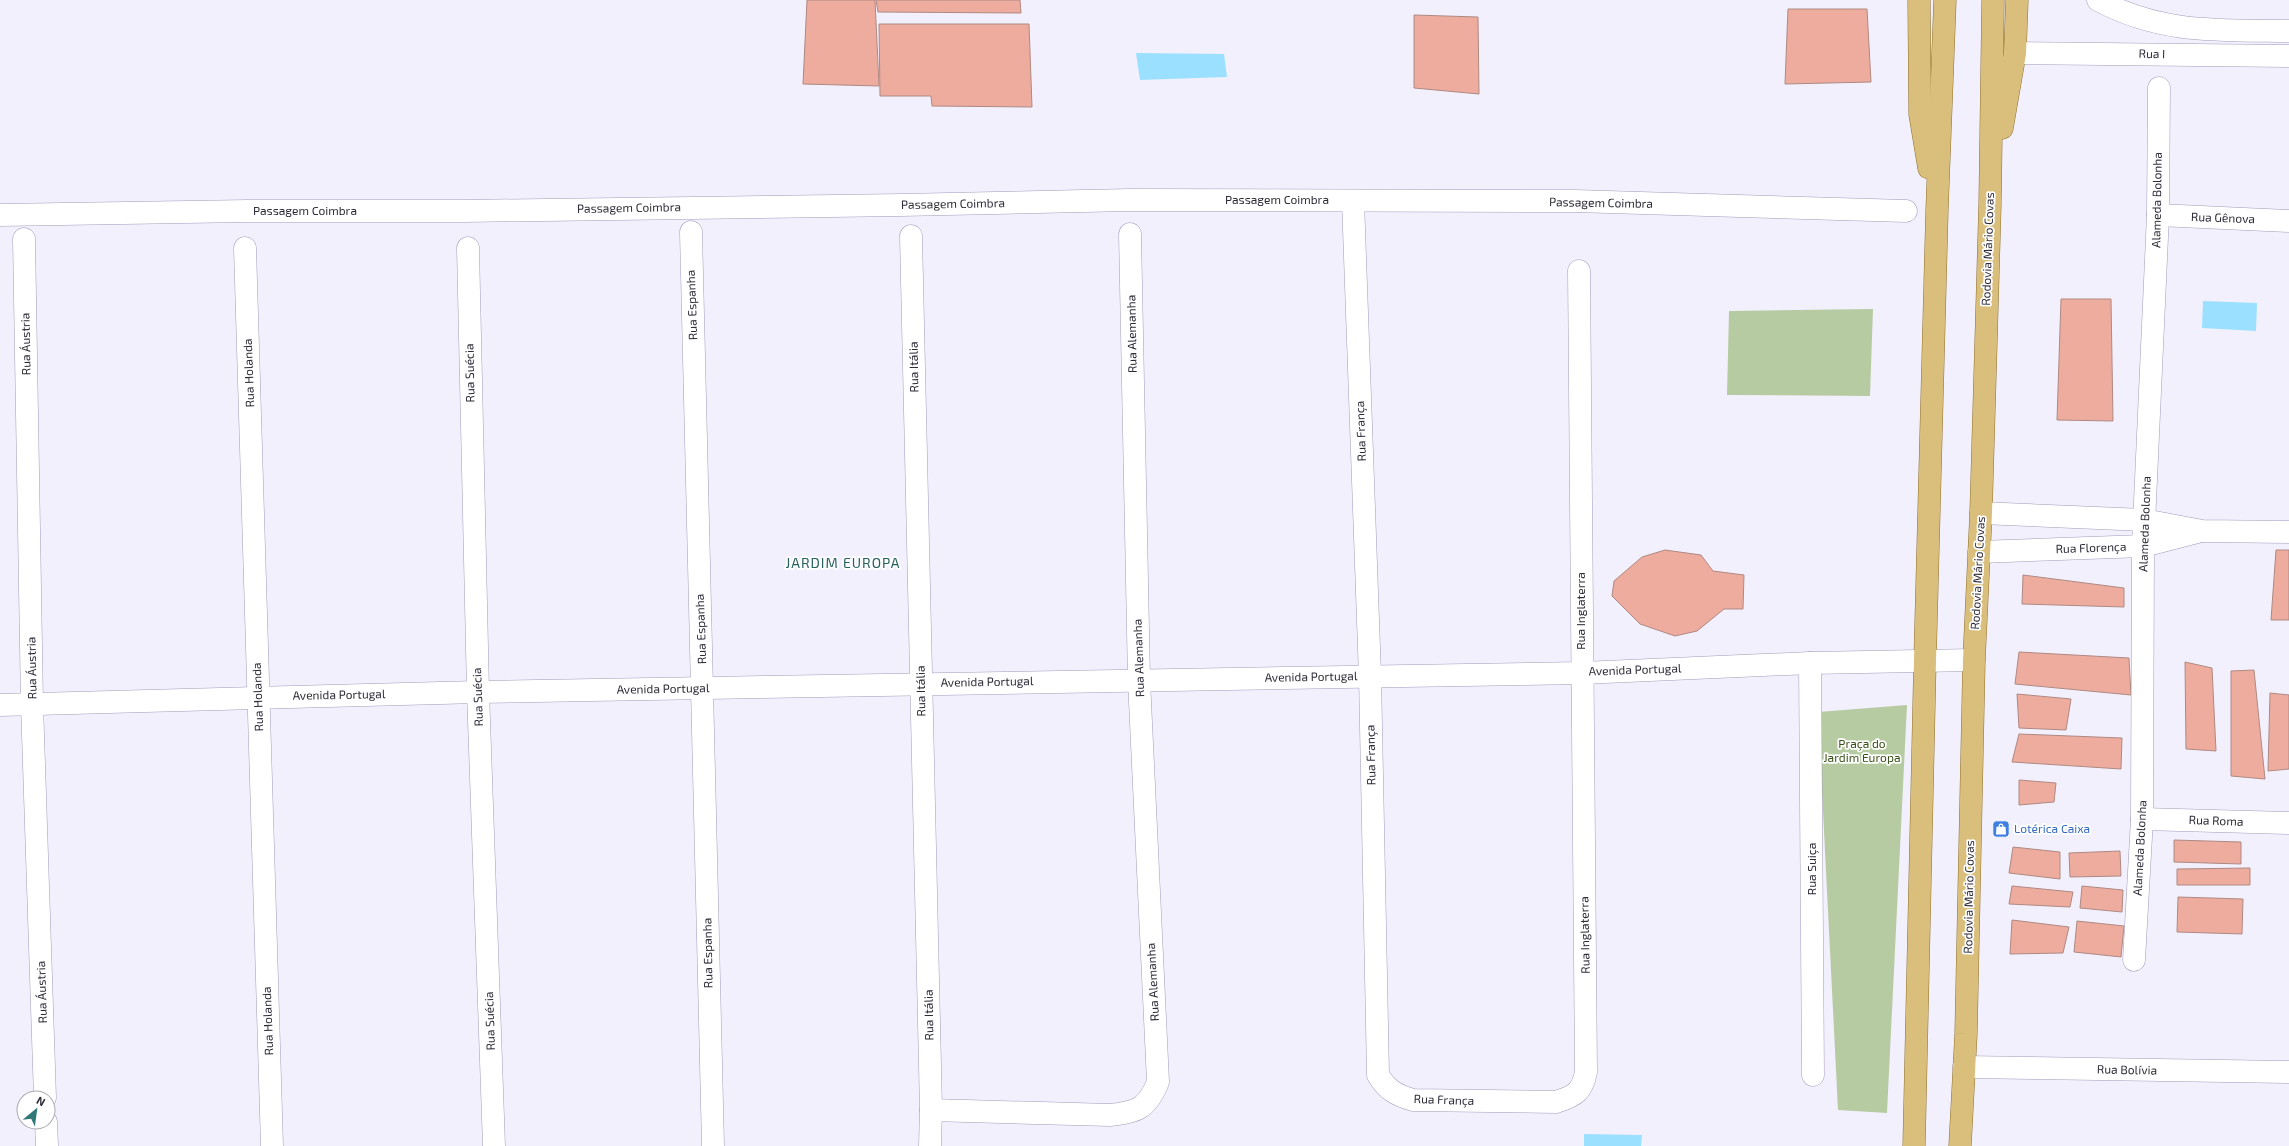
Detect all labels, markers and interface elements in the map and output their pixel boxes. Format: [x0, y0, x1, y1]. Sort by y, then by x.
street label: Rua I [2139, 46, 2165, 60]
street label: Alameda Bolonha [2148, 152, 2164, 248]
street label: Passagem Coimbra [1225, 192, 1329, 206]
street label: Rodovia Mário Covas [1978, 192, 1996, 306]
street label: Passagem Coimbra [1549, 194, 1653, 210]
street label: Passagem Coimbra [901, 195, 1005, 211]
street label: Passagem Coimbra [577, 199, 681, 215]
street label: Passagem Coimbra [253, 203, 357, 217]
street label: Rua Gênova [2191, 209, 2255, 225]
street label: Rua Espanha [683, 270, 699, 340]
street label: Rua Alemanha [1123, 295, 1139, 373]
street label: Rua Áustria [17, 313, 33, 375]
street label: Rua Holanda [240, 338, 256, 408]
street label: Rua Itália [906, 341, 920, 393]
street label: Rua Suécia [461, 343, 477, 403]
street label: Rua França [1352, 400, 1369, 462]
street label: Alameda Bolonha [2135, 476, 2153, 572]
street label: Rodovia Mário Covas [1967, 516, 1987, 630]
street label: Rua Florença [2055, 539, 2127, 556]
district label: JARDIM EUROPA [785, 554, 901, 571]
street label: Rua Inglaterra [1573, 572, 1587, 650]
street label: Rua Espanha [692, 594, 708, 664]
street label: Rua Alemanha [1130, 619, 1146, 697]
street label: Rua Áustria [23, 637, 39, 699]
street label: Avenida Portugal [1588, 660, 1682, 678]
street label: Rua Holanda [249, 662, 265, 732]
street label: Rua Itália [913, 665, 927, 717]
street label: Rua Suécia [469, 667, 485, 727]
street label: Avenida Portugal [1264, 668, 1358, 684]
street label: Avenida Portugal [940, 673, 1034, 689]
street label: Avenida Portugal [616, 680, 710, 696]
street label: Avenida Portugal [292, 686, 386, 702]
street label: Rua França [1362, 725, 1379, 785]
park label: Praça do Jardim Europa [1824, 736, 1900, 764]
street label: Alameda Bolonha [2130, 800, 2149, 896]
street label: Rua Roma [2188, 812, 2244, 828]
shop icon: Lotérica Caixa [1991, 819, 2011, 839]
place label: Lotérica Caixa [2014, 821, 2090, 835]
street label: Rodovia Mário Covas [1960, 840, 1976, 954]
street label: Rua Suiça [1804, 843, 1819, 895]
street label: Rua Inglaterra [1576, 896, 1592, 974]
street label: Rua Espanha [699, 918, 715, 988]
street label: Rua Alemanha [1143, 943, 1161, 1022]
street label: Rua Áustria [33, 961, 49, 1024]
street label: Rua Holanda [259, 986, 275, 1056]
street label: Rua Itália [921, 989, 935, 1041]
street label: Rua Suécia [481, 991, 497, 1051]
street label: Rua Bolívia [2097, 1061, 2157, 1077]
north arrow [16, 1090, 56, 1130]
street label: Rua França [1413, 1091, 1475, 1108]
text: N [34, 1093, 48, 1108]

